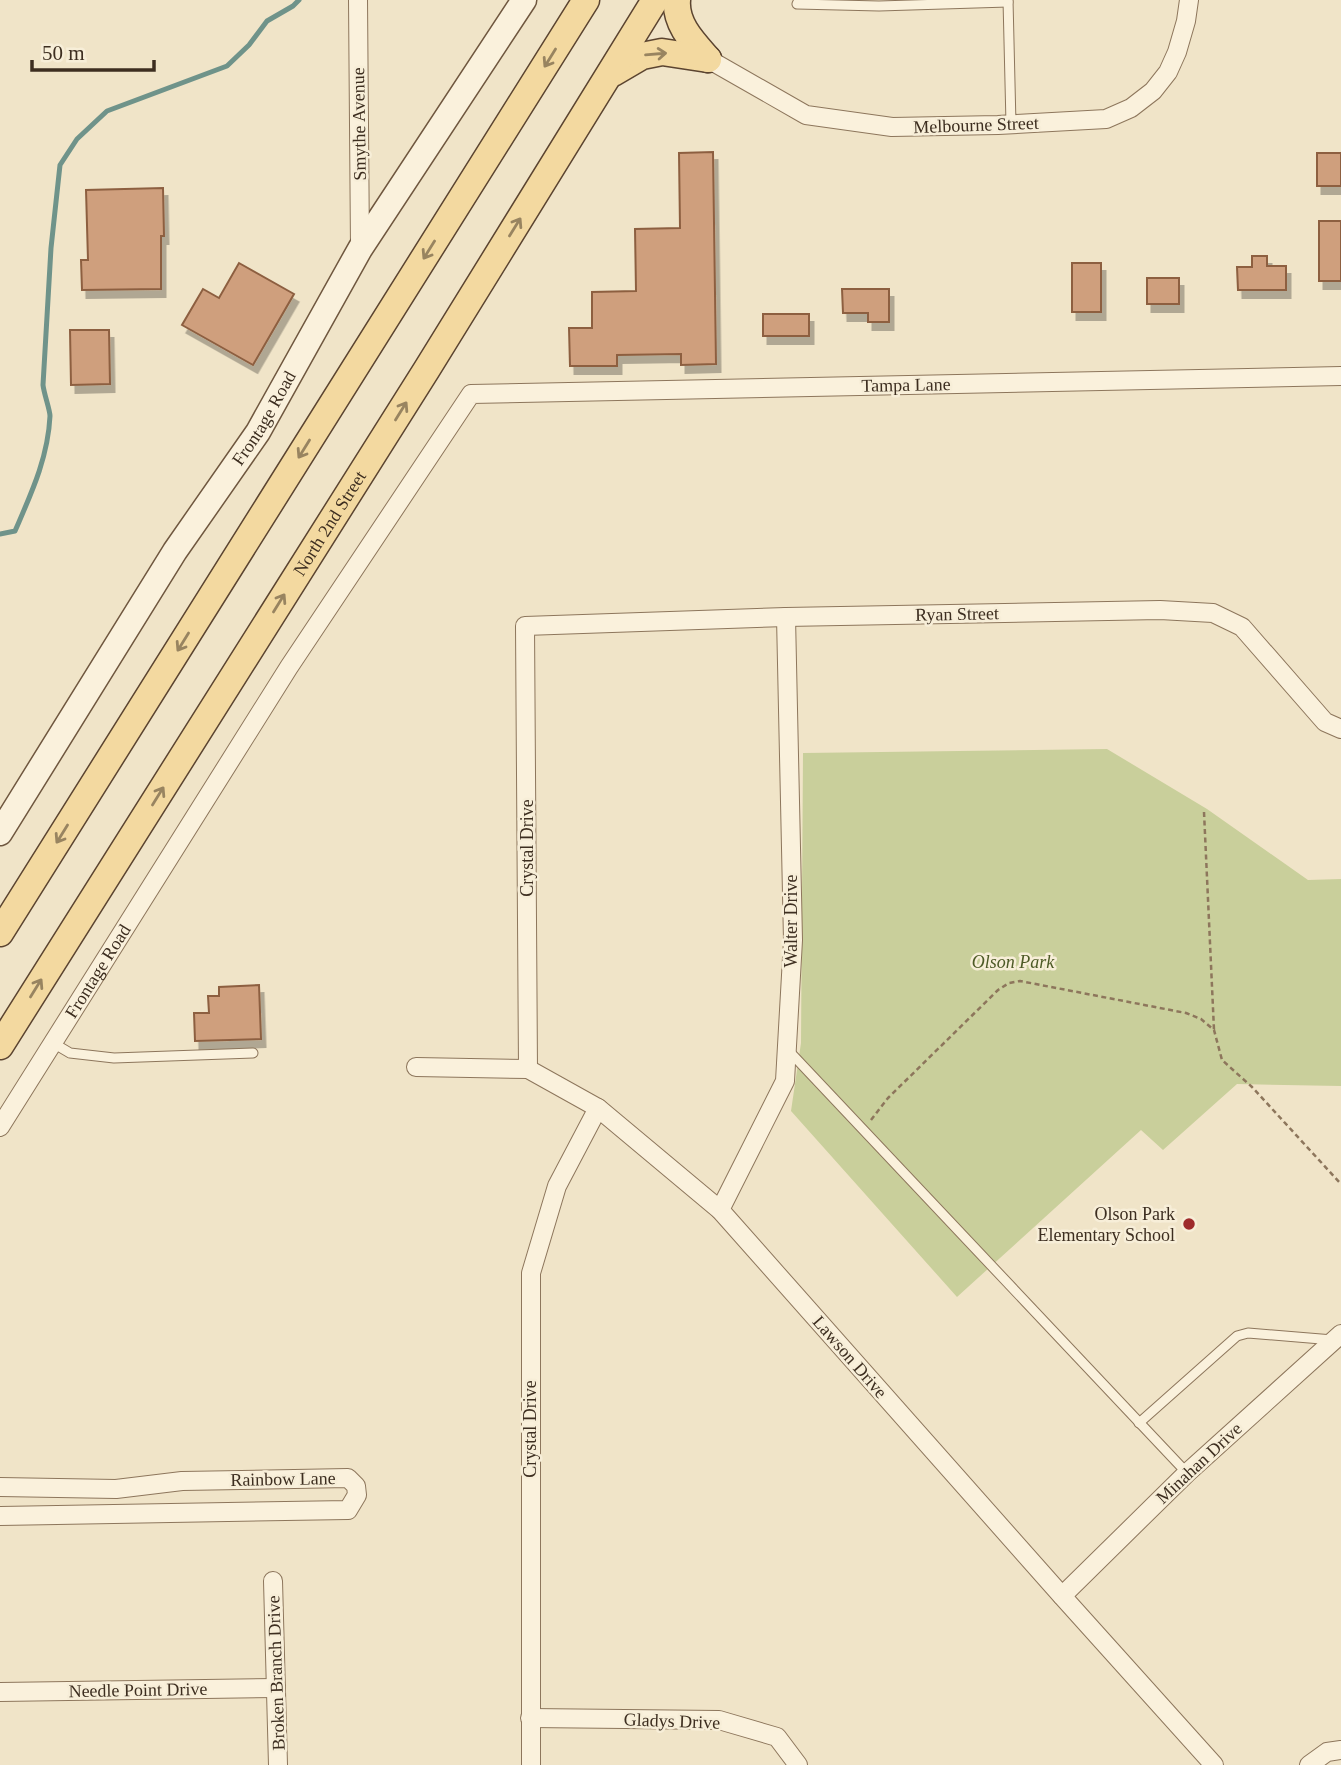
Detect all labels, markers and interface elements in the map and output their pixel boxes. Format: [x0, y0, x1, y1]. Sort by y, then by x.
scale bar [32, 28, 154, 72]
text: 50 m [42, 41, 85, 65]
one-way arrow [542, 47, 556, 67]
one-way arrow [644, 47, 666, 60]
street label: Smythe Avenue [348, 67, 370, 181]
street label: Melbourne Street [913, 113, 1039, 137]
one-way arrow [508, 218, 522, 238]
one-way arrow [421, 240, 435, 260]
street label: Frontage Road [228, 367, 300, 469]
street label: Tampa Lane [861, 374, 951, 396]
one-way arrow [394, 402, 408, 421]
one-way arrow [297, 439, 312, 458]
street label: North 2nd Street [289, 467, 370, 579]
one-way arrow [273, 594, 287, 614]
street label: Ryan Street [915, 603, 999, 625]
one-way arrow [176, 631, 190, 651]
one-way arrow [151, 786, 165, 806]
street label: Crystal Drive [517, 799, 537, 897]
one-way arrow [55, 824, 69, 844]
street label: Walter Drive [781, 874, 801, 968]
street label: Frontage Road [61, 921, 135, 1022]
park label: Olson Park [972, 952, 1055, 972]
one-way arrow [29, 979, 44, 998]
place label: Olson Park Elementary School [1038, 1204, 1175, 1245]
marker: Olson Park Elementary School [1181, 1216, 1197, 1232]
street label: Lawson Drive [809, 1312, 891, 1402]
street label: Crystal Drive [520, 1380, 540, 1478]
street label: Minahan Drive [1152, 1418, 1246, 1508]
street label: Rainbow Lane [230, 1468, 336, 1490]
street label: Broken Branch Drive [263, 1595, 289, 1751]
street label: Needle Point Drive [68, 1679, 208, 1701]
street label: Gladys Drive [623, 1709, 721, 1733]

